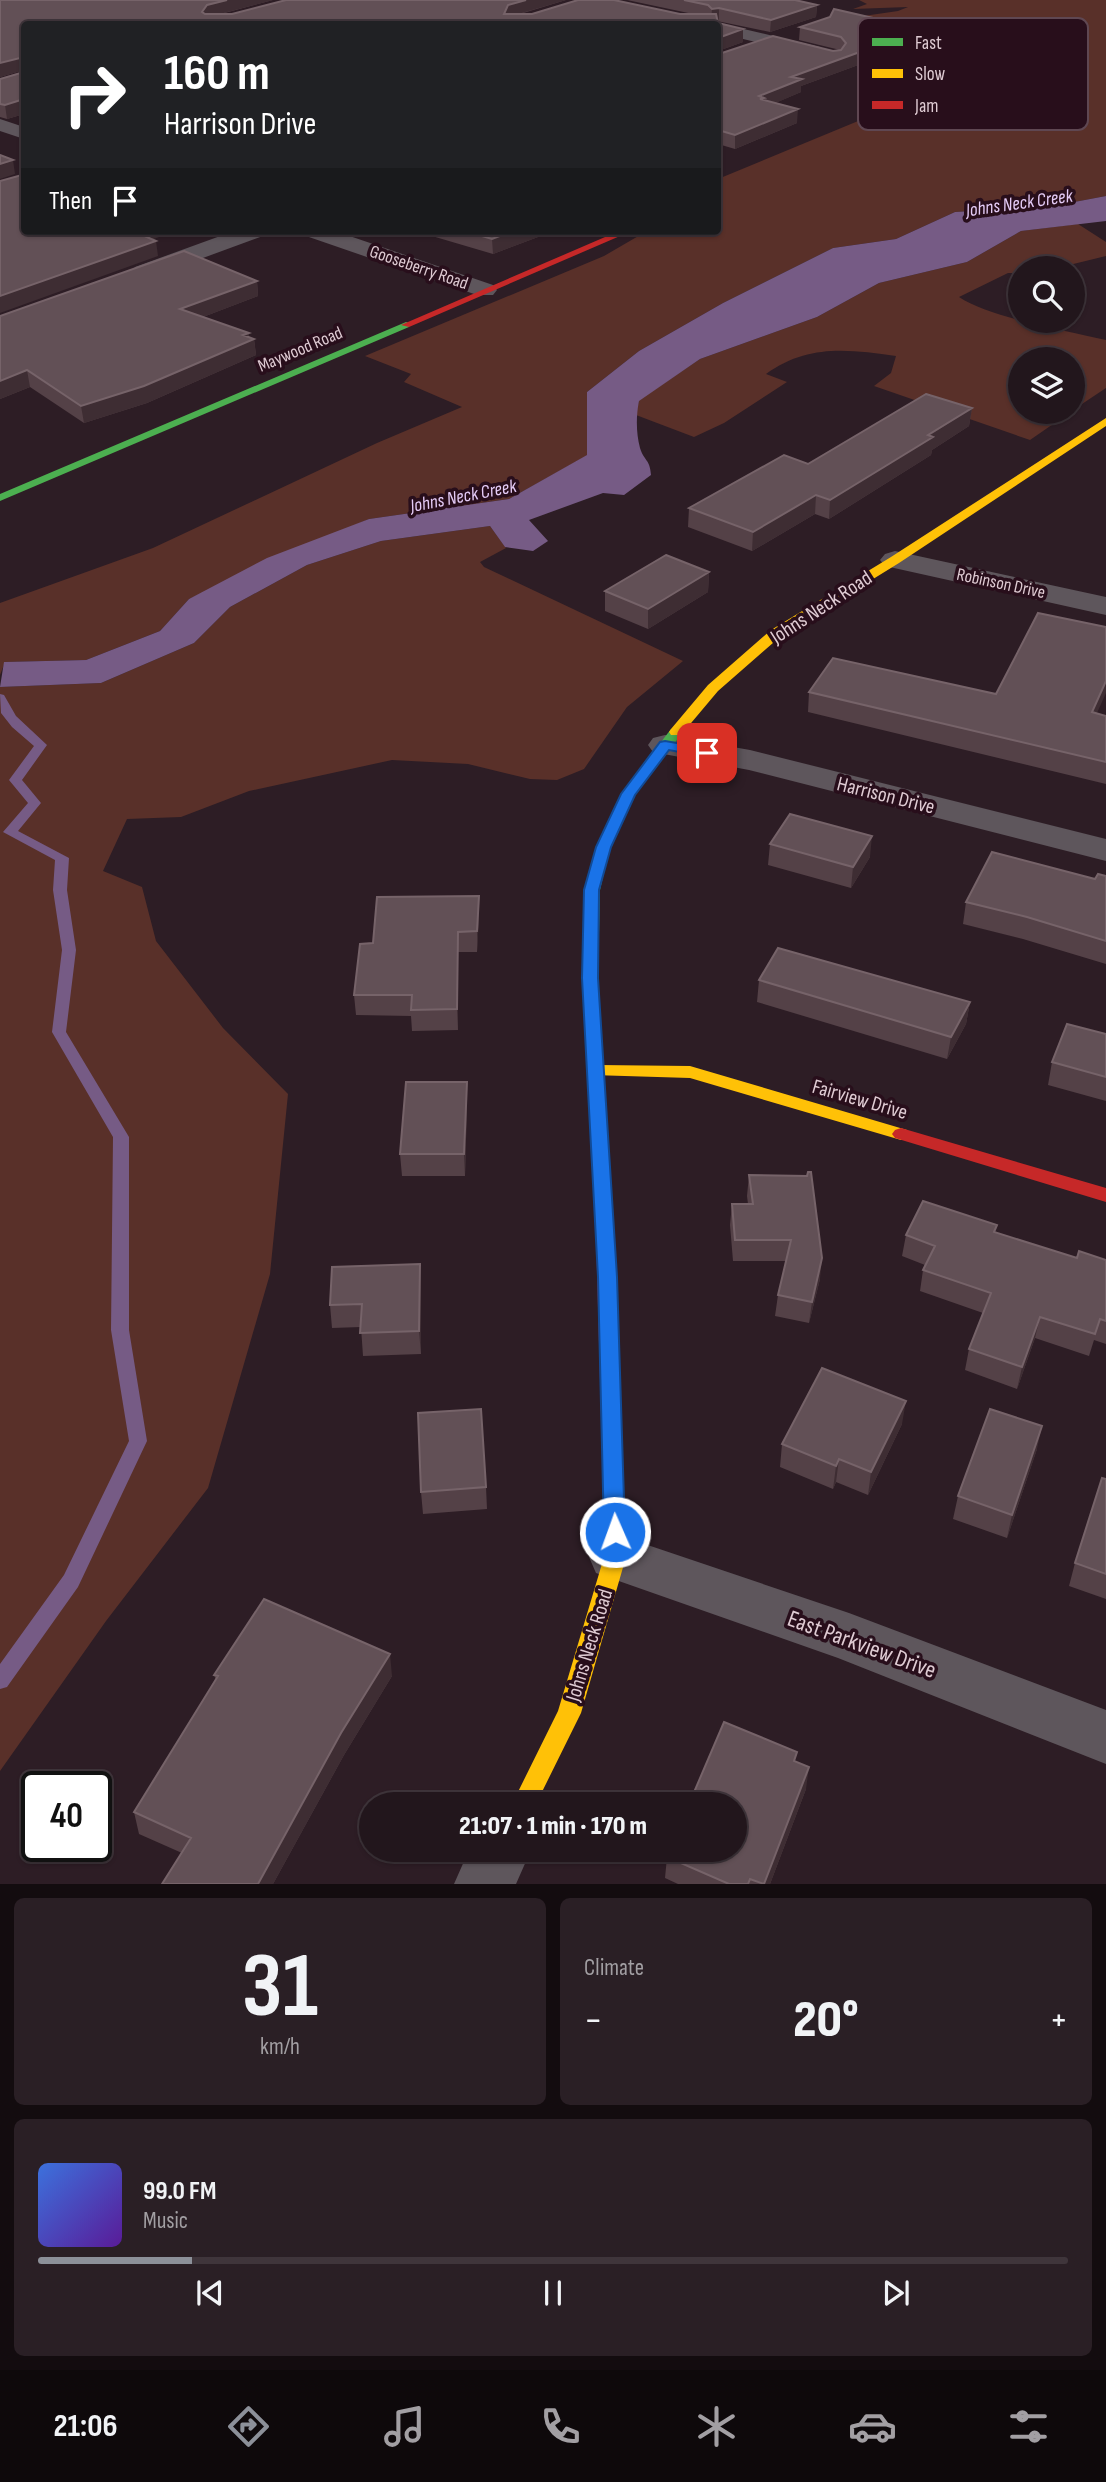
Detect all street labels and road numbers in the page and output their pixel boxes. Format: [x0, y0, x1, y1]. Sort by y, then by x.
street label: Gooseberry Road [367, 241, 471, 294]
street label: Maywood Road [255, 322, 346, 377]
street label: Robinson Drive [955, 564, 1047, 603]
street label: Johns Neck Road [765, 565, 877, 650]
street label: Harrison Drive [834, 771, 937, 820]
street label: Fairview Drive [809, 1074, 910, 1125]
street label: Johns Neck Road [560, 1586, 618, 1705]
street label: East Parkview Drive [784, 1604, 940, 1685]

